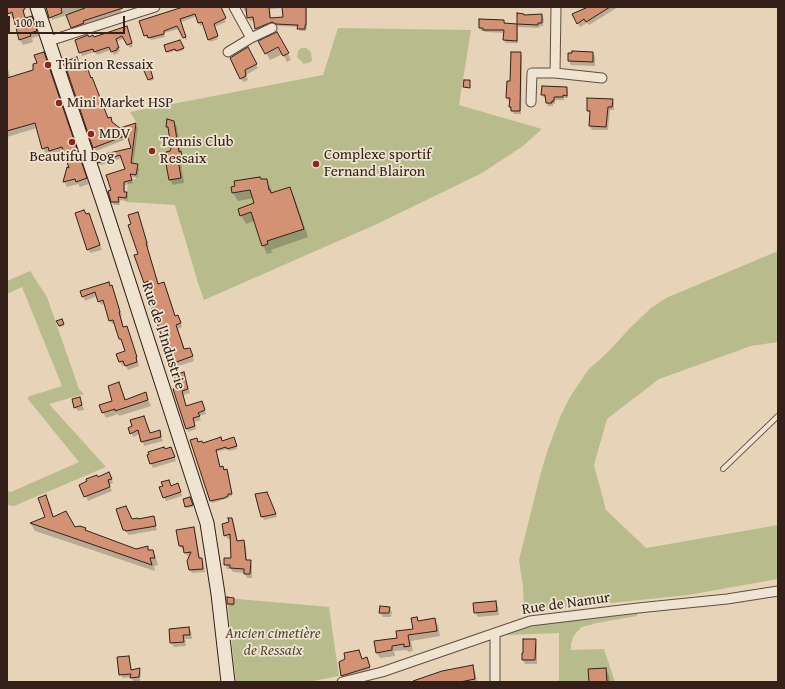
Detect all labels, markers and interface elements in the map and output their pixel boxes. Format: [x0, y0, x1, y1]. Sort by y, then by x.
scale bar [10, 8, 127, 34]
text: 100 m [15, 14, 45, 31]
place label: Thirion Ressaix [56, 56, 153, 74]
marker: Thirion Ressaix [43, 60, 53, 70]
place label: Mini Market HSP [67, 94, 173, 112]
marker: Mini Market HSP [54, 98, 64, 108]
place label: MDV [99, 125, 131, 143]
marker: MDV [86, 129, 96, 139]
place label: Tennis Club Ressaix [160, 133, 233, 168]
marker: Beautiful Dog [67, 137, 77, 147]
marker: Tennis Club Ressaix [147, 146, 157, 156]
place label: Complexe sportif Fernand Blairon [324, 146, 431, 181]
place label: Beautiful Dog [30, 148, 114, 166]
marker: Complexe sportif Fernand Blairon [311, 159, 321, 169]
street label: Rue de l'Industrie [137, 280, 189, 392]
street label: Rue de Namur [521, 589, 611, 619]
park label: Ancien cimetière de Ressaix [225, 625, 321, 660]

